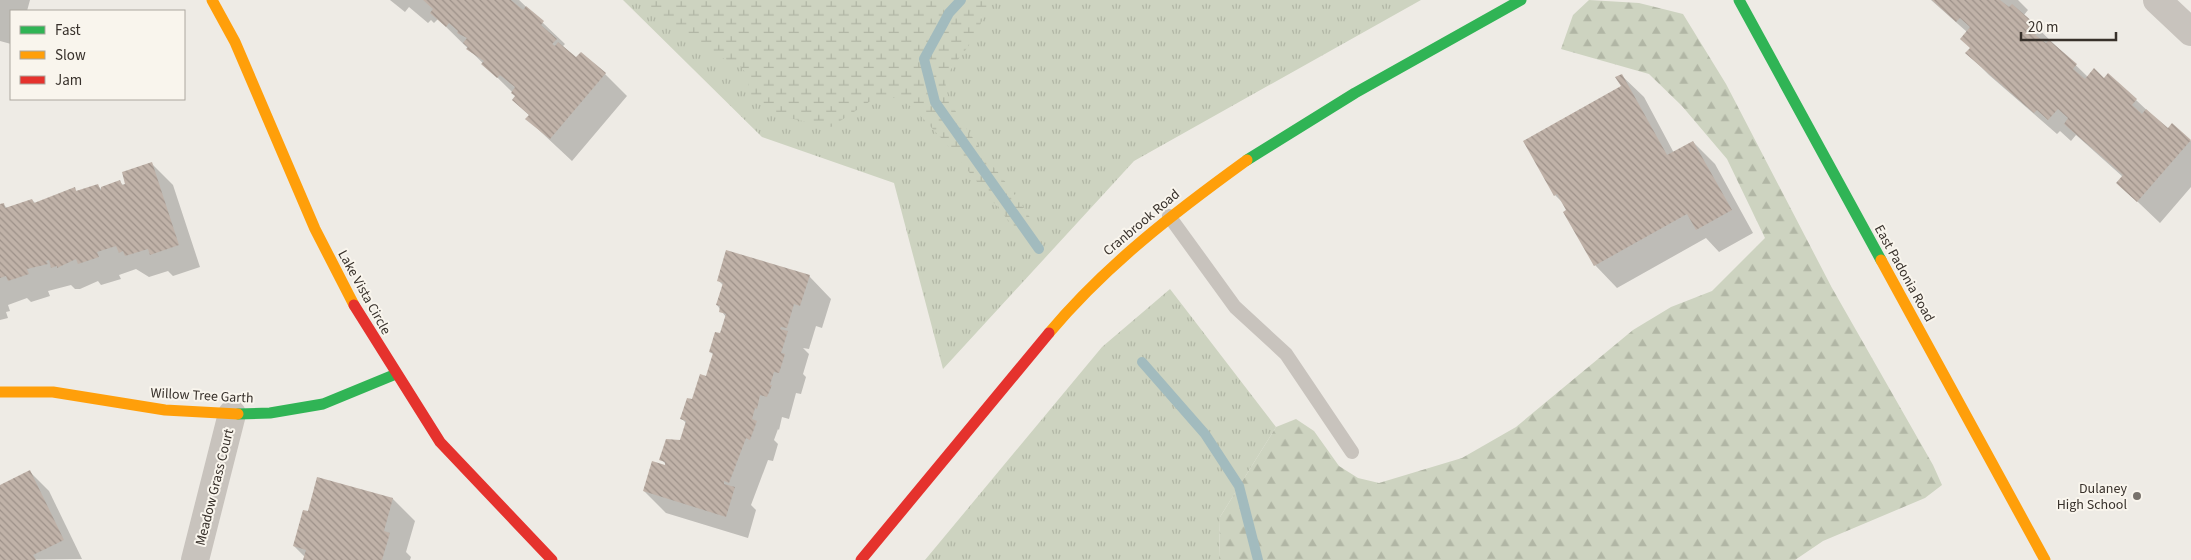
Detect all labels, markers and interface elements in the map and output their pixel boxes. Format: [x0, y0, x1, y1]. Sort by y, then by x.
legend [10, 10, 185, 100]
scale bar [2021, 10, 2116, 42]
text: 20 m [2028, 17, 2058, 38]
text: Fast [55, 20, 81, 41]
text: Slow [55, 45, 86, 66]
text: Jam [55, 70, 82, 91]
street label: Cranbrook Road [1099, 185, 1184, 261]
street label: East Padonia Road [1869, 221, 1939, 326]
street label: Lake Vista Circle [333, 247, 396, 338]
street label: Willow Tree Garth [150, 383, 254, 409]
street label: Meadow Grass Court [191, 426, 239, 548]
place label: Dulaney High School [2057, 479, 2127, 515]
marker: Dulaney High School [2131, 490, 2143, 502]

